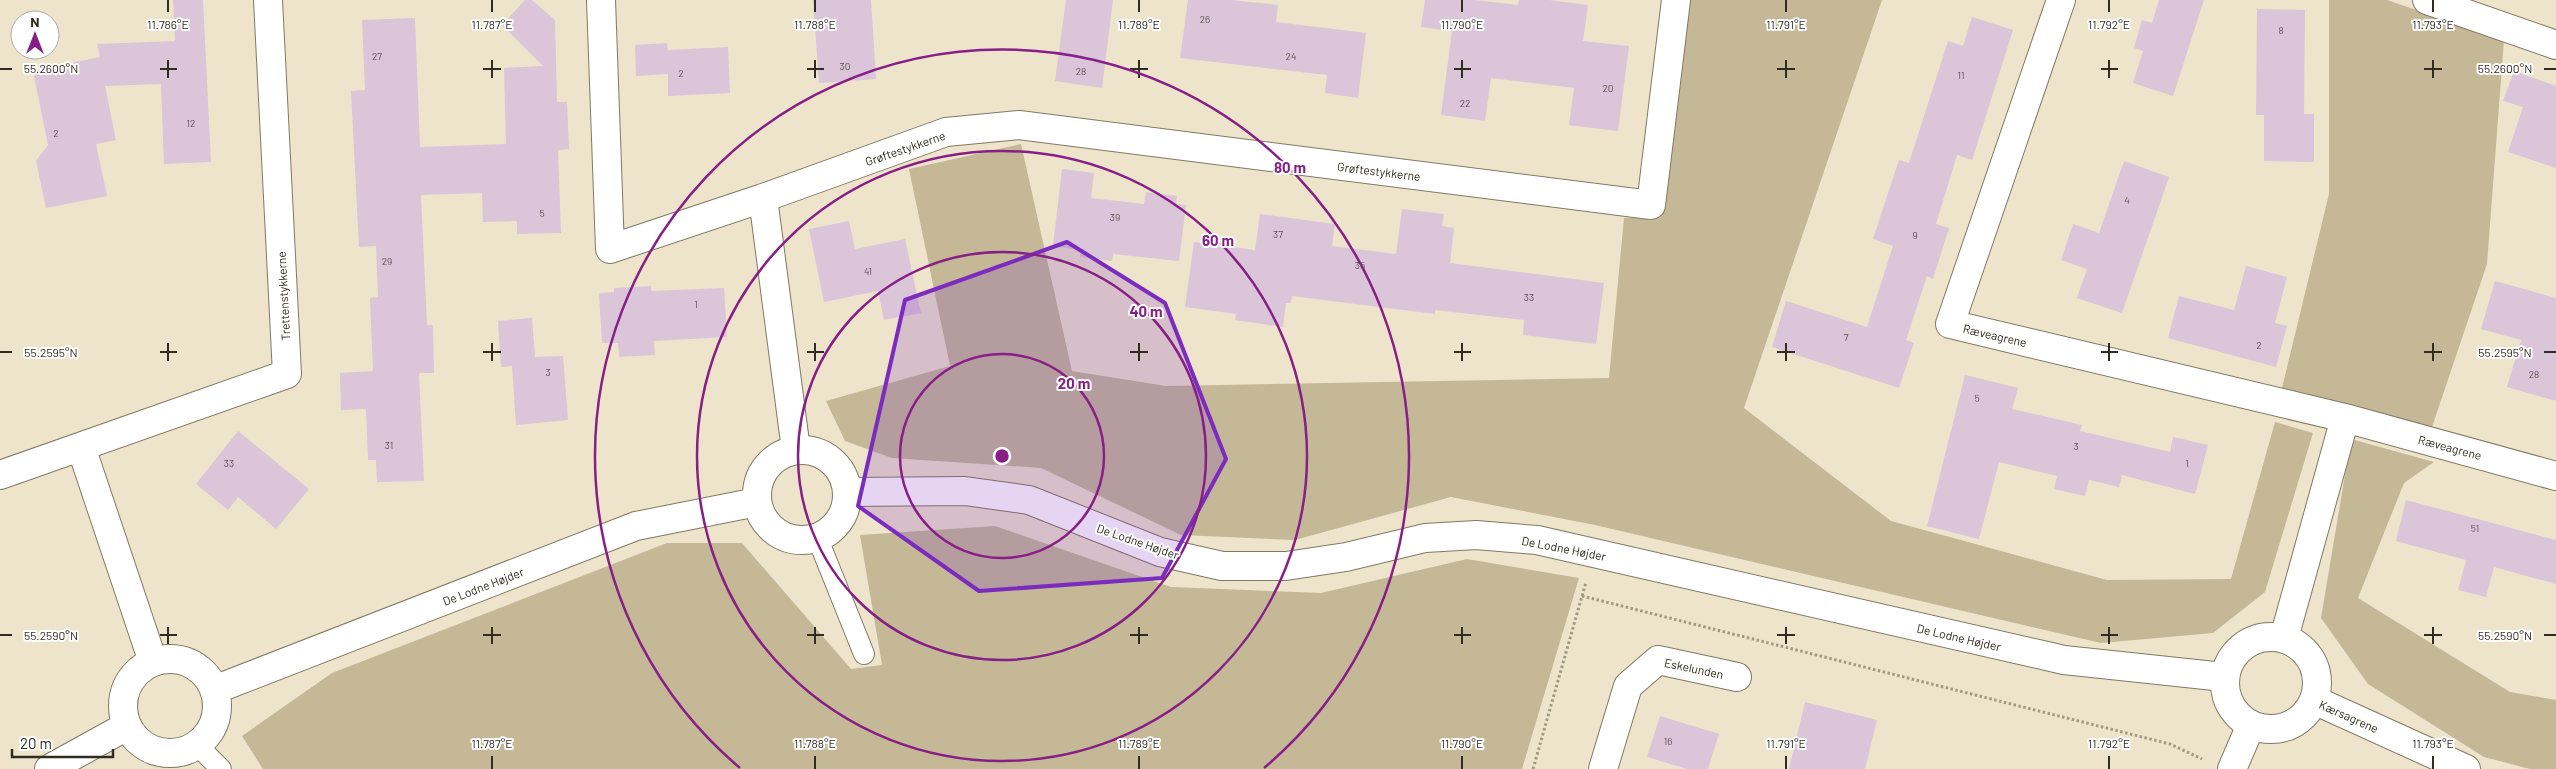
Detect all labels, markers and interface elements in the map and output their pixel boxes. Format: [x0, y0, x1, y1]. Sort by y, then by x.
north arrow [10, 10, 60, 60]
text: N [30, 13, 40, 30]
house number: 26 [1200, 13, 1210, 25]
text: 11.786°E [147, 17, 189, 31]
text: 11.787°E [471, 17, 513, 31]
text: 11.788°E [794, 17, 836, 31]
text: 11.789°E [1118, 17, 1160, 31]
text: 11.790°E [1441, 17, 1483, 31]
text: 11.791°E [1766, 17, 1806, 31]
text: 11.792°E [2088, 17, 2130, 31]
text: 11.793°E [2412, 17, 2454, 31]
house number: 8 [2278, 24, 2284, 36]
house number: 27 [372, 50, 382, 62]
house number: 24 [1286, 50, 1296, 62]
house number: 30 [840, 60, 850, 72]
text: 55.2600°N [24, 61, 78, 75]
text: 55.2600°N [2478, 61, 2532, 75]
house number: 28 [1076, 65, 1086, 77]
house number: 2 [678, 67, 684, 79]
house number: 11 [1957, 69, 1965, 81]
house number: 20 [1602, 82, 1614, 94]
house number: 22 [1460, 97, 1470, 109]
house number: 12 [187, 117, 195, 129]
house number: 2 [53, 127, 59, 139]
street label: Grøftestykkerne [863, 128, 947, 168]
text: 80 m [1274, 158, 1306, 176]
street label: Grøftestykkerne [1337, 159, 1421, 183]
house number: 4 [2124, 194, 2130, 206]
house number: 5 [539, 207, 545, 219]
house number: 39 [1110, 211, 1120, 223]
house number: 37 [1273, 228, 1283, 240]
house number: 9 [1912, 229, 1918, 241]
text: 60 m [1202, 231, 1234, 249]
street label: Trettenstykkerne [274, 251, 292, 341]
house number: 29 [382, 255, 392, 267]
house number: 35 [1355, 259, 1365, 271]
house number: 41 [864, 265, 872, 277]
house number: 33 [1524, 291, 1534, 303]
house number: 1 [694, 298, 698, 310]
text: 40 m [1129, 302, 1163, 320]
street label: Ræveagrene [1962, 321, 2028, 349]
house number: 7 [1844, 331, 1849, 343]
house number: 2 [2256, 339, 2262, 351]
text: 55.2595°N [24, 345, 78, 359]
text: 55.2595°N [2478, 345, 2532, 359]
house number: 3 [545, 366, 551, 378]
house number: 28 [2529, 368, 2539, 380]
text: 20 m [1058, 374, 1090, 392]
house number: 5 [1974, 392, 1980, 404]
street label: Ræveagrene [2417, 432, 2483, 462]
house number: 31 [385, 439, 393, 451]
house number: 3 [2073, 440, 2079, 452]
centre of rings [993, 447, 1011, 465]
house number: 33 [224, 457, 234, 469]
house number: 1 [2185, 457, 2189, 469]
street label: De Lodne Højder [1095, 520, 1181, 562]
house number: 51 [2471, 522, 2479, 534]
street label: De Lodne Højder [1521, 533, 1608, 563]
street label: De Lodne Højder [440, 564, 526, 608]
street label: De Lodne Højder [1916, 621, 2003, 654]
text: 55.2590°N [24, 628, 78, 642]
text: 55.2590°N [2478, 628, 2532, 642]
street label: Eskelunden [1663, 655, 1725, 681]
street label: Kærsagrene [2317, 697, 2381, 735]
scale bar [12, 726, 114, 758]
text: 20 m [20, 734, 52, 752]
house number: 16 [1664, 735, 1672, 747]
text: 11.787°E [471, 736, 513, 750]
text: 11.788°E [794, 736, 836, 750]
text: 11.789°E [1118, 736, 1160, 750]
text: 11.790°E [1441, 736, 1483, 750]
text: 11.791°E [1766, 736, 1806, 750]
text: 11.792°E [2088, 736, 2130, 750]
text: 11.793°E [2412, 736, 2454, 750]

